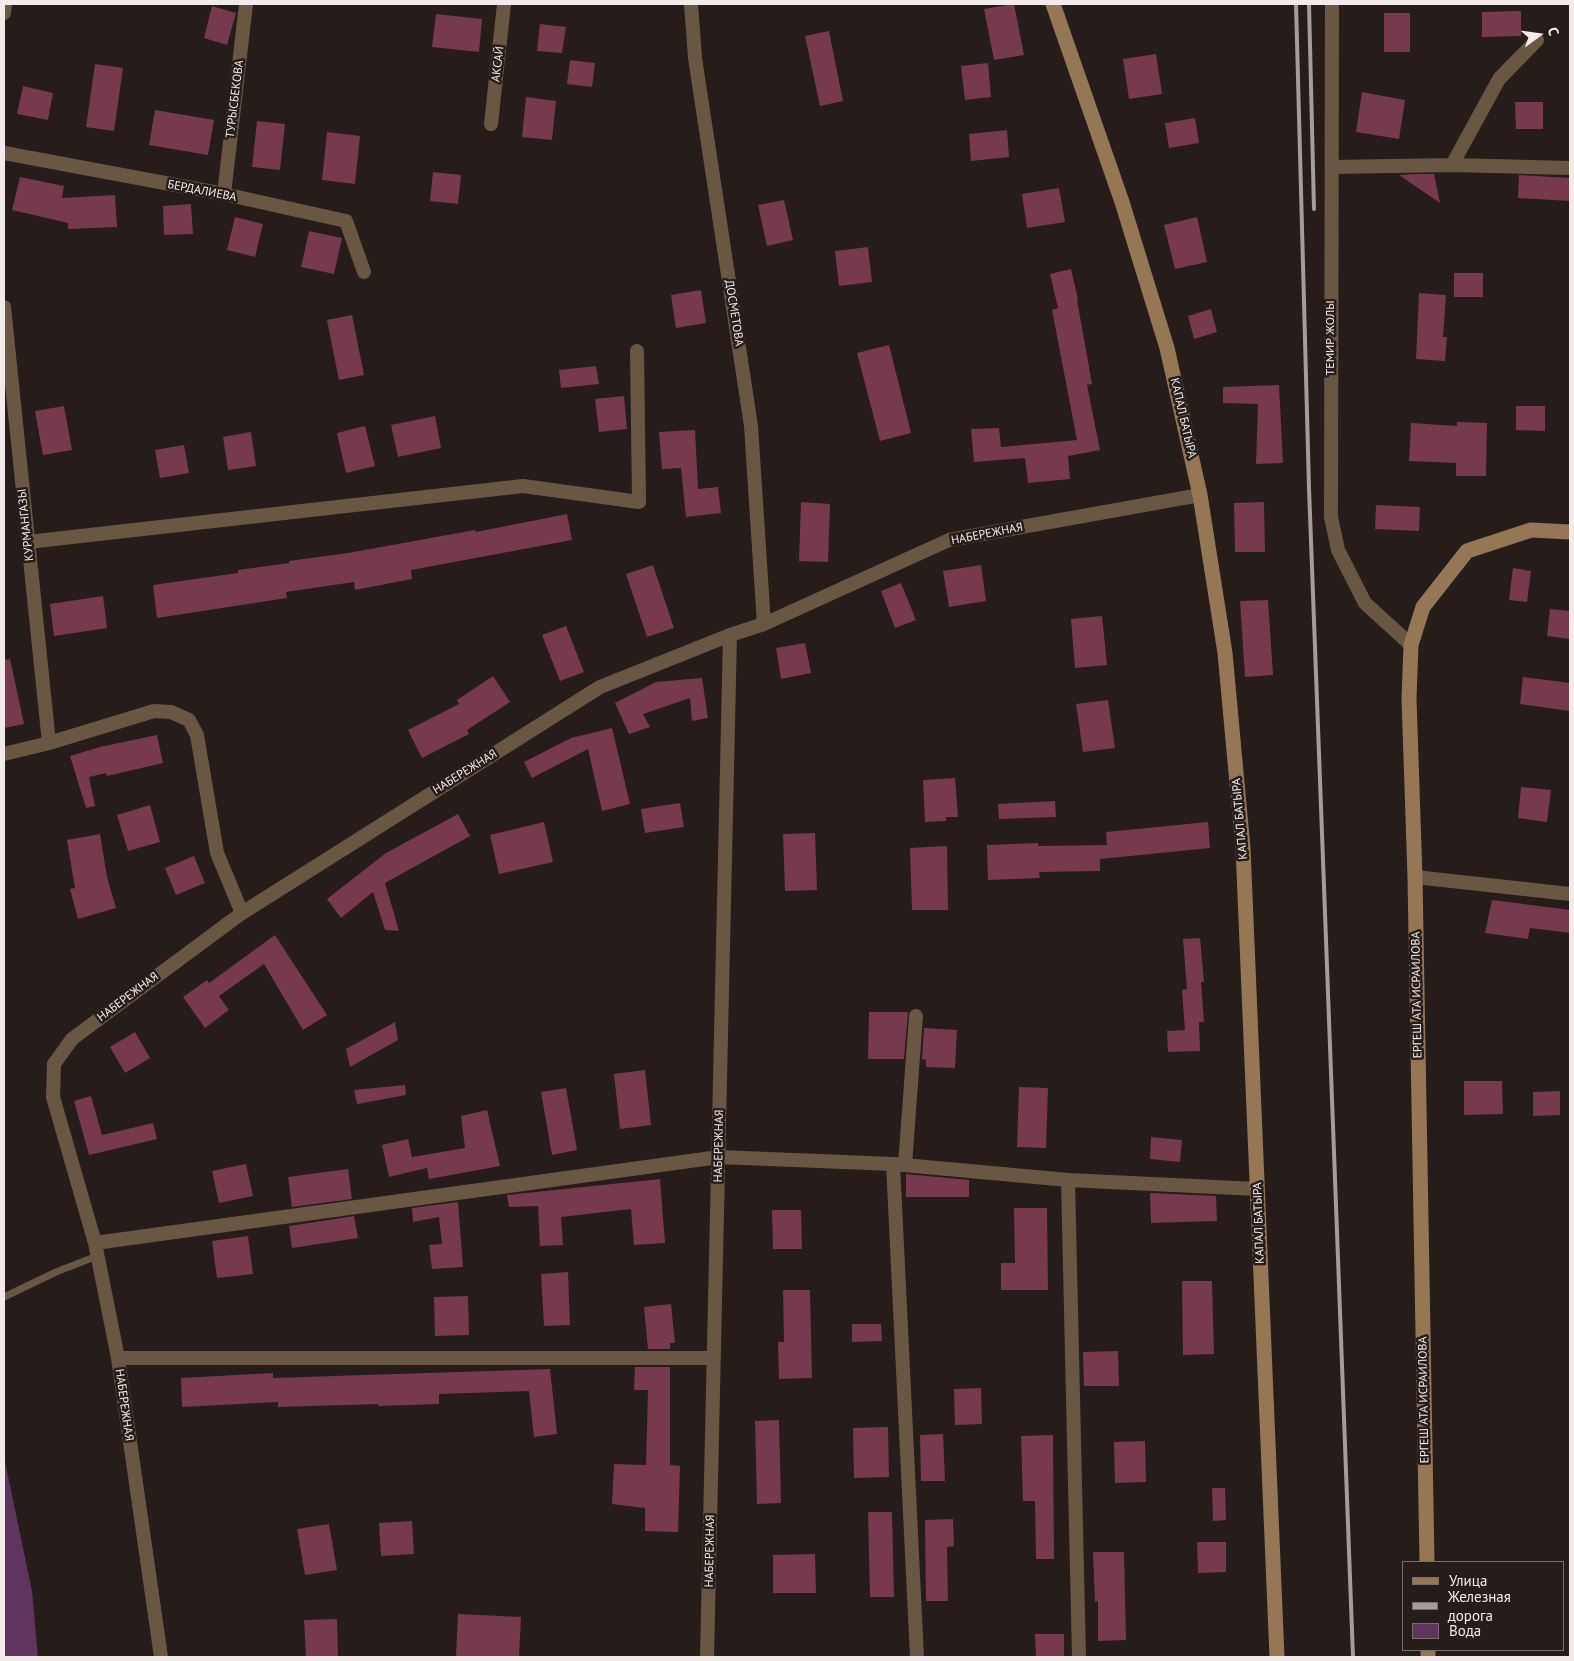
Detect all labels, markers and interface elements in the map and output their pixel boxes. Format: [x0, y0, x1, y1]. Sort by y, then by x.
north arrow [1514, 10, 1564, 60]
text: С [1544, 25, 1563, 37]
street label: АКСАЙ [489, 45, 507, 83]
street label: ТУРЫСБЕКОВА [223, 59, 247, 139]
street label: БЕРДАЛИЕВА [166, 177, 238, 205]
street label: ДОСМЕТОВА [722, 279, 746, 347]
street label: ТЕМИР ЖОЛЫ [1324, 301, 1338, 375]
street label: КАПАЛ БАТЫРА [1167, 377, 1199, 459]
street label: КУРМАНГАЗЫ [15, 488, 37, 562]
street label: НАБЕРЕЖНАЯ [950, 520, 1024, 548]
street label: НАБЕРЕЖНАЯ [430, 747, 500, 797]
street label: КАПАЛ БАТЫРА [1229, 778, 1251, 860]
street label: ЕРГЕШ АТА ИСРАИЛОВА [1409, 931, 1425, 1059]
street label: НАБЕРЕЖНАЯ [95, 969, 161, 1025]
street label: НАБЕРЕЖНАЯ [711, 1109, 727, 1183]
street label: КАПАЛ БАТЫРА [1250, 1182, 1268, 1264]
street label: ЕРГЕШ АТА ИСРАИЛОВА [1416, 1336, 1432, 1464]
street label: НАБЕРЕЖНАЯ [112, 1368, 136, 1442]
street label: НАБЕРЕЖНАЯ [702, 1514, 718, 1588]
legend [1402, 1561, 1564, 1651]
text: Улица [1449, 1571, 1487, 1590]
text: Железная дорога [1448, 1587, 1511, 1625]
text: Вода [1449, 1621, 1481, 1640]

